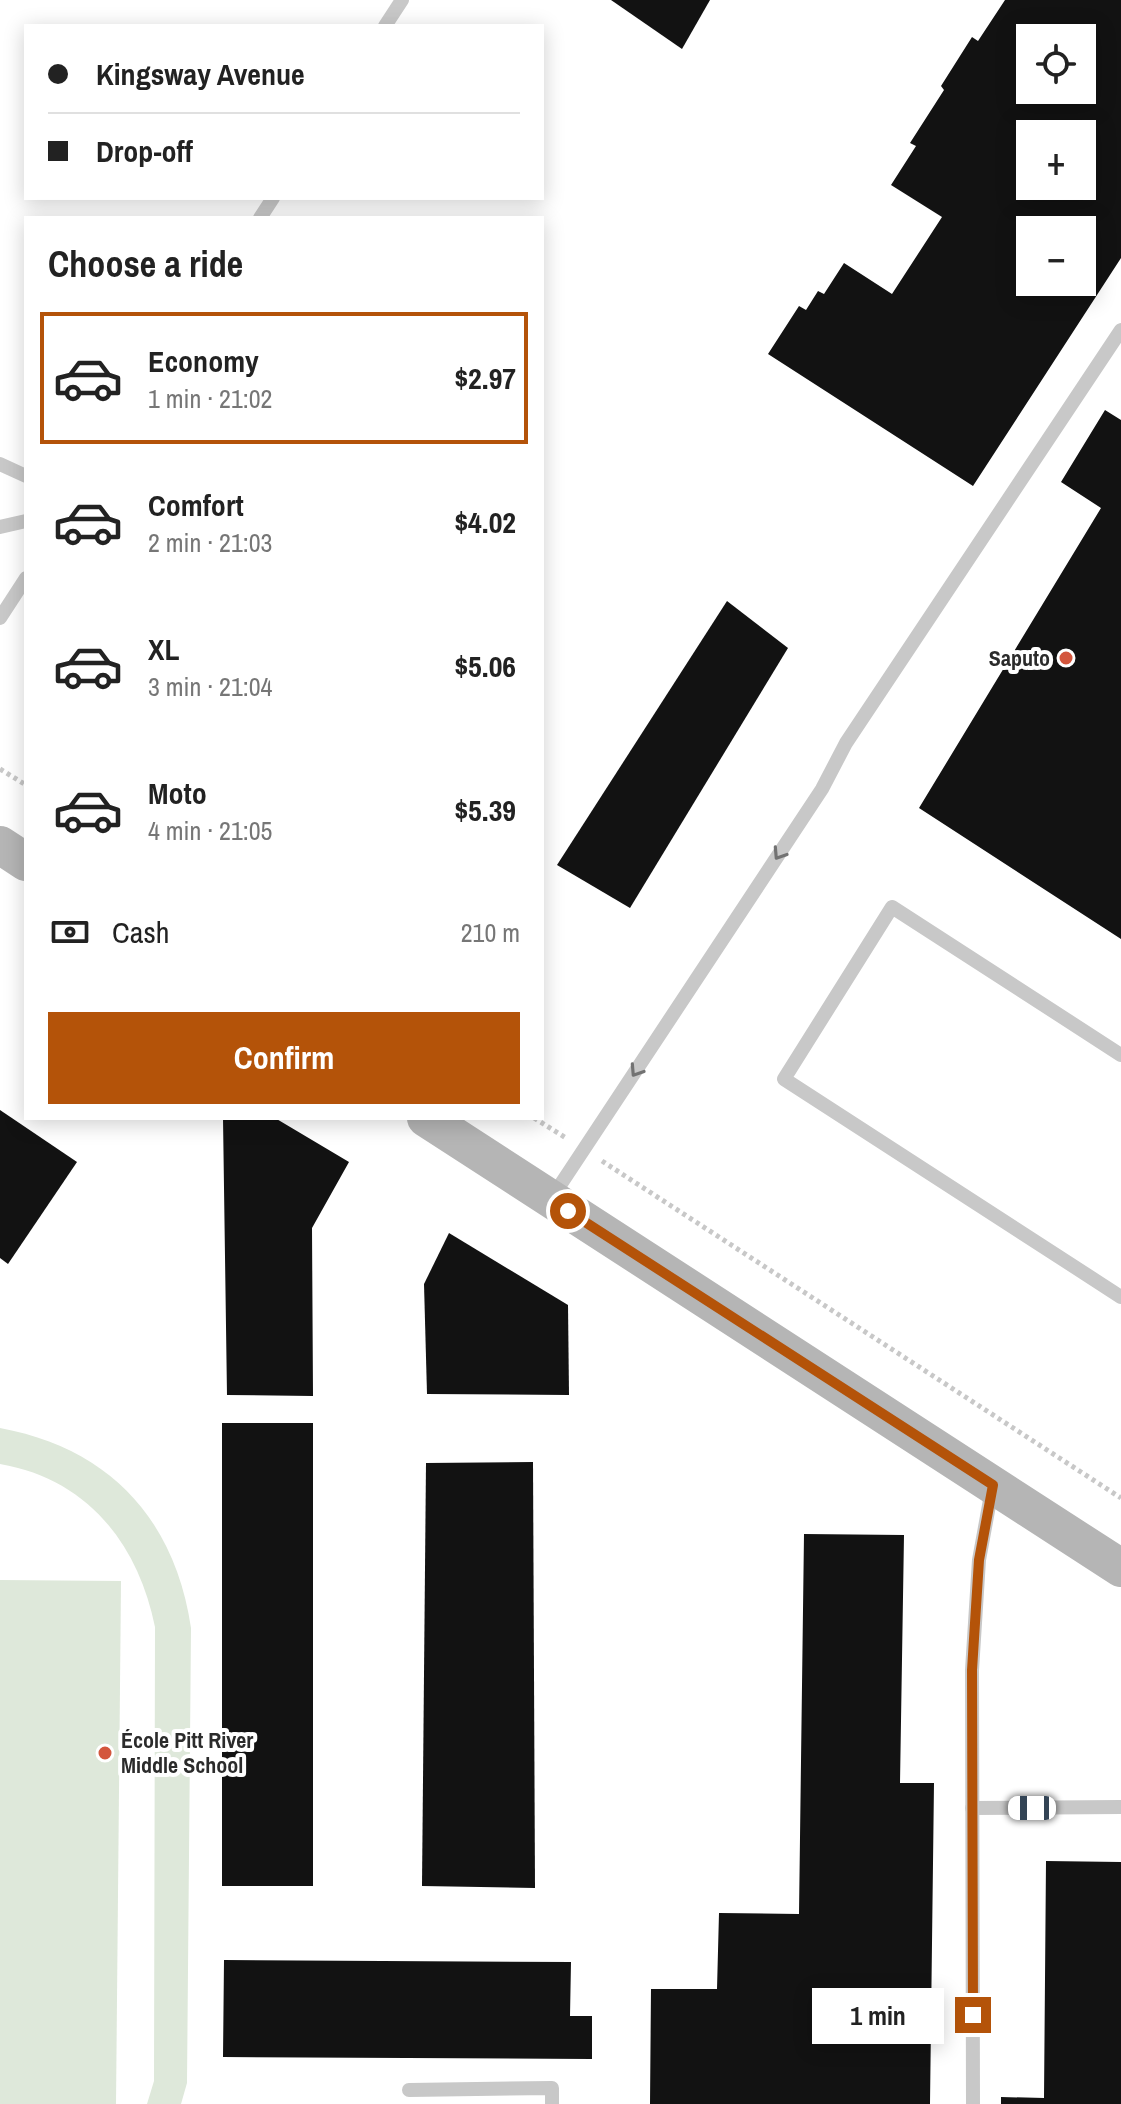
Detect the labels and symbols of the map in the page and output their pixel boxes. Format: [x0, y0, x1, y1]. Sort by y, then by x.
place label: Saputo [989, 643, 1050, 673]
marker: Saputo [1057, 649, 1075, 667]
one-way arrow [774, 845, 789, 860]
one-way arrow [630, 1062, 645, 1076]
route start [550, 1193, 586, 1229]
place label: École Pitt River Middle School [121, 1725, 253, 1780]
marker: École Pitt River Middle School [96, 1744, 114, 1762]
car [1008, 1796, 1056, 1820]
callout: 1 min [813, 1987, 945, 2043]
route end [955, 1997, 991, 2033]

